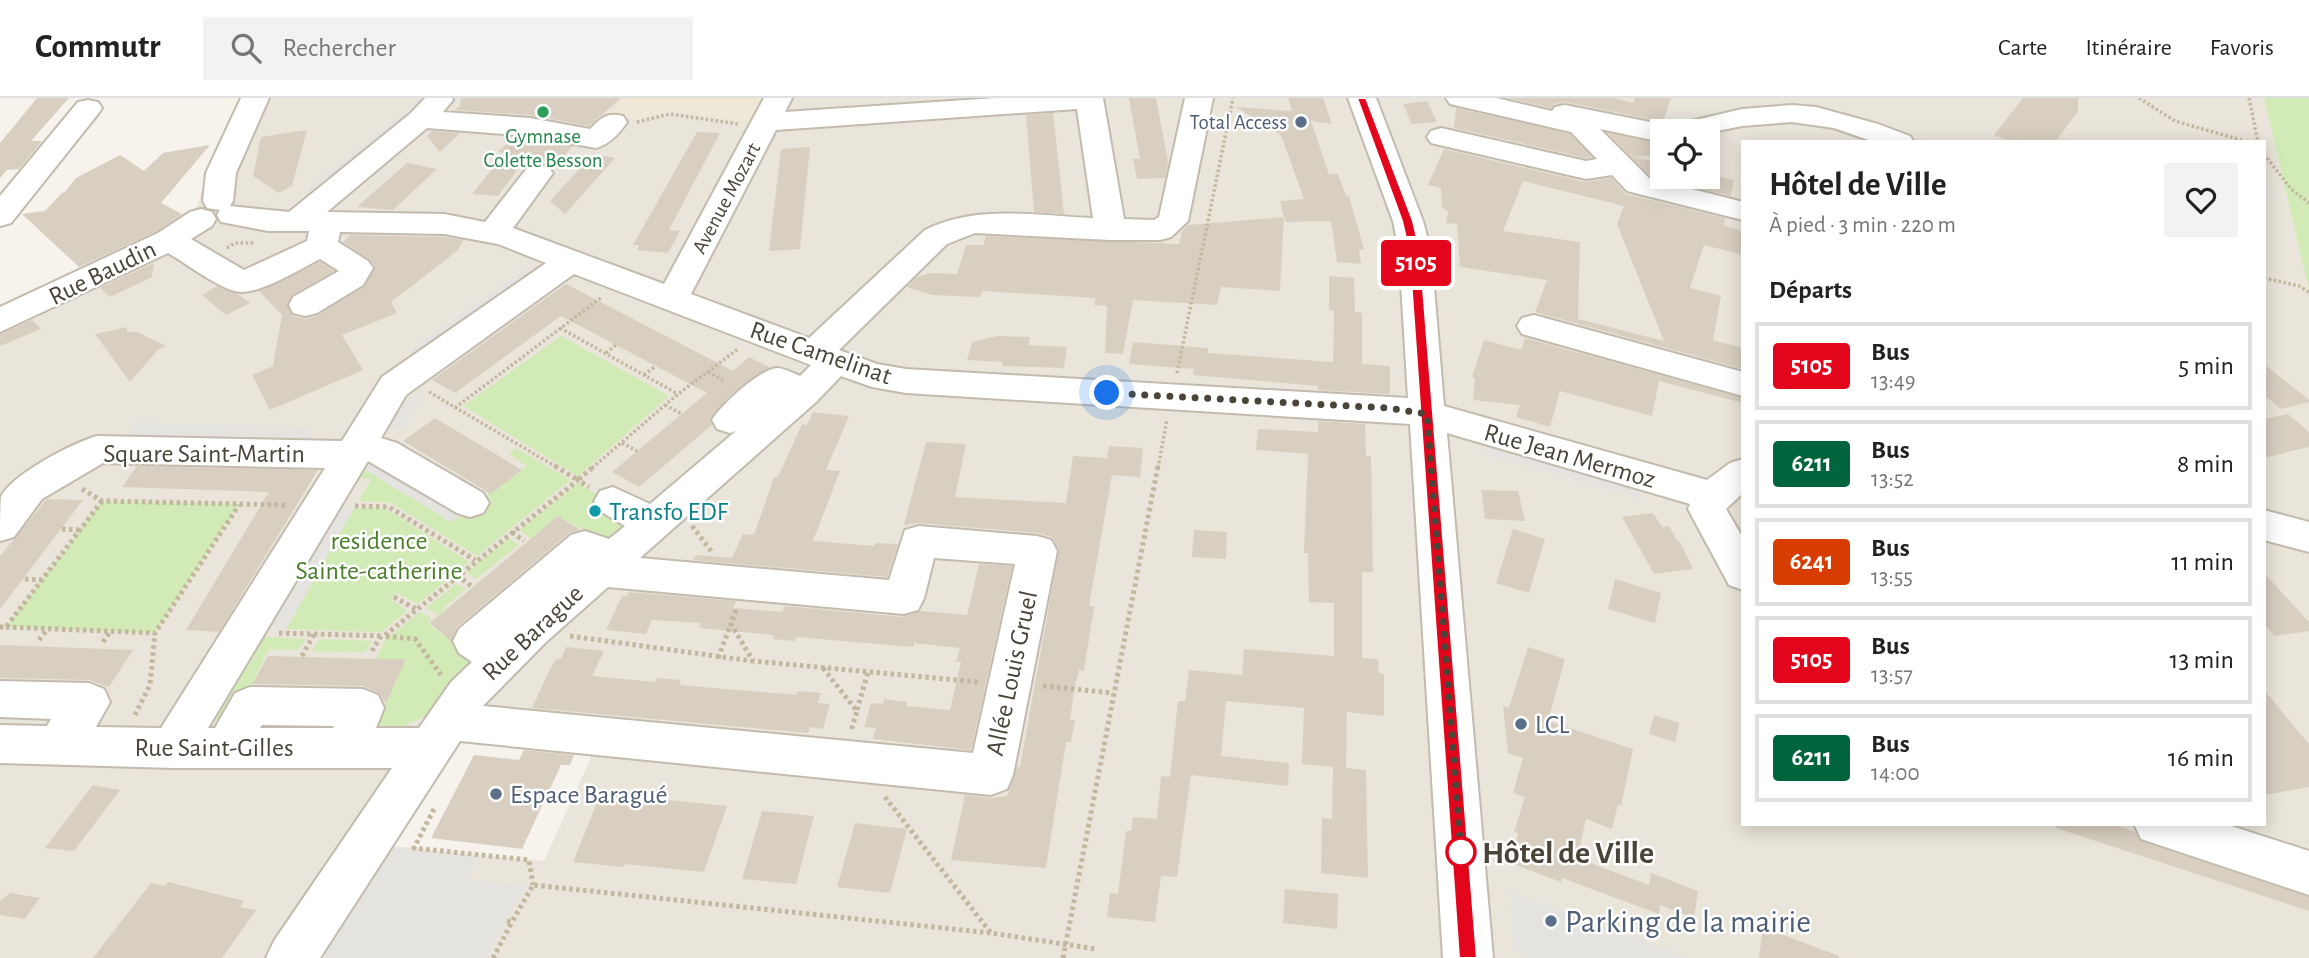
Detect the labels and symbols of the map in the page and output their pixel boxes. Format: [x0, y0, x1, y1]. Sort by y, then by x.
marker: Gymnase Colette Besson [535, 104, 551, 120]
place label: Total Access [1190, 112, 1287, 133]
marker: Total Access [1293, 114, 1309, 130]
place label: Gymnase Colette Besson [483, 126, 603, 171]
street label: Avenue Mozart [688, 139, 765, 257]
street label: Rue Baudin [45, 236, 160, 310]
line badge: 5105 [1367, 240, 1465, 286]
street label: Rue Camelinat [747, 317, 895, 389]
your location [1089, 375, 1124, 410]
street label: Rue Jean Mermoz [1481, 419, 1658, 493]
street label: Square Saint-Martin [103, 441, 305, 467]
place label: Transfo EDF [609, 499, 729, 525]
marker: Transfo EDF [587, 503, 603, 519]
park label: residence Sainte-catherine [295, 528, 463, 584]
street label: Rue Barague [477, 580, 588, 686]
street label: Allée Louis Gruel [982, 588, 1042, 758]
place label: LCL [1535, 712, 1569, 738]
marker: LCL [1513, 716, 1529, 732]
street label: Rue Saint-Gilles [134, 735, 294, 761]
place label: Espace Baragué [510, 782, 667, 808]
marker: Espace Baragué [488, 786, 504, 802]
marker: Hôtel de Ville [1446, 837, 1476, 867]
place label: Hôtel de Ville [1482, 837, 1654, 869]
place label: Parking de la mairie [1565, 906, 1811, 938]
marker: Parking de la mairie [1543, 913, 1559, 929]

